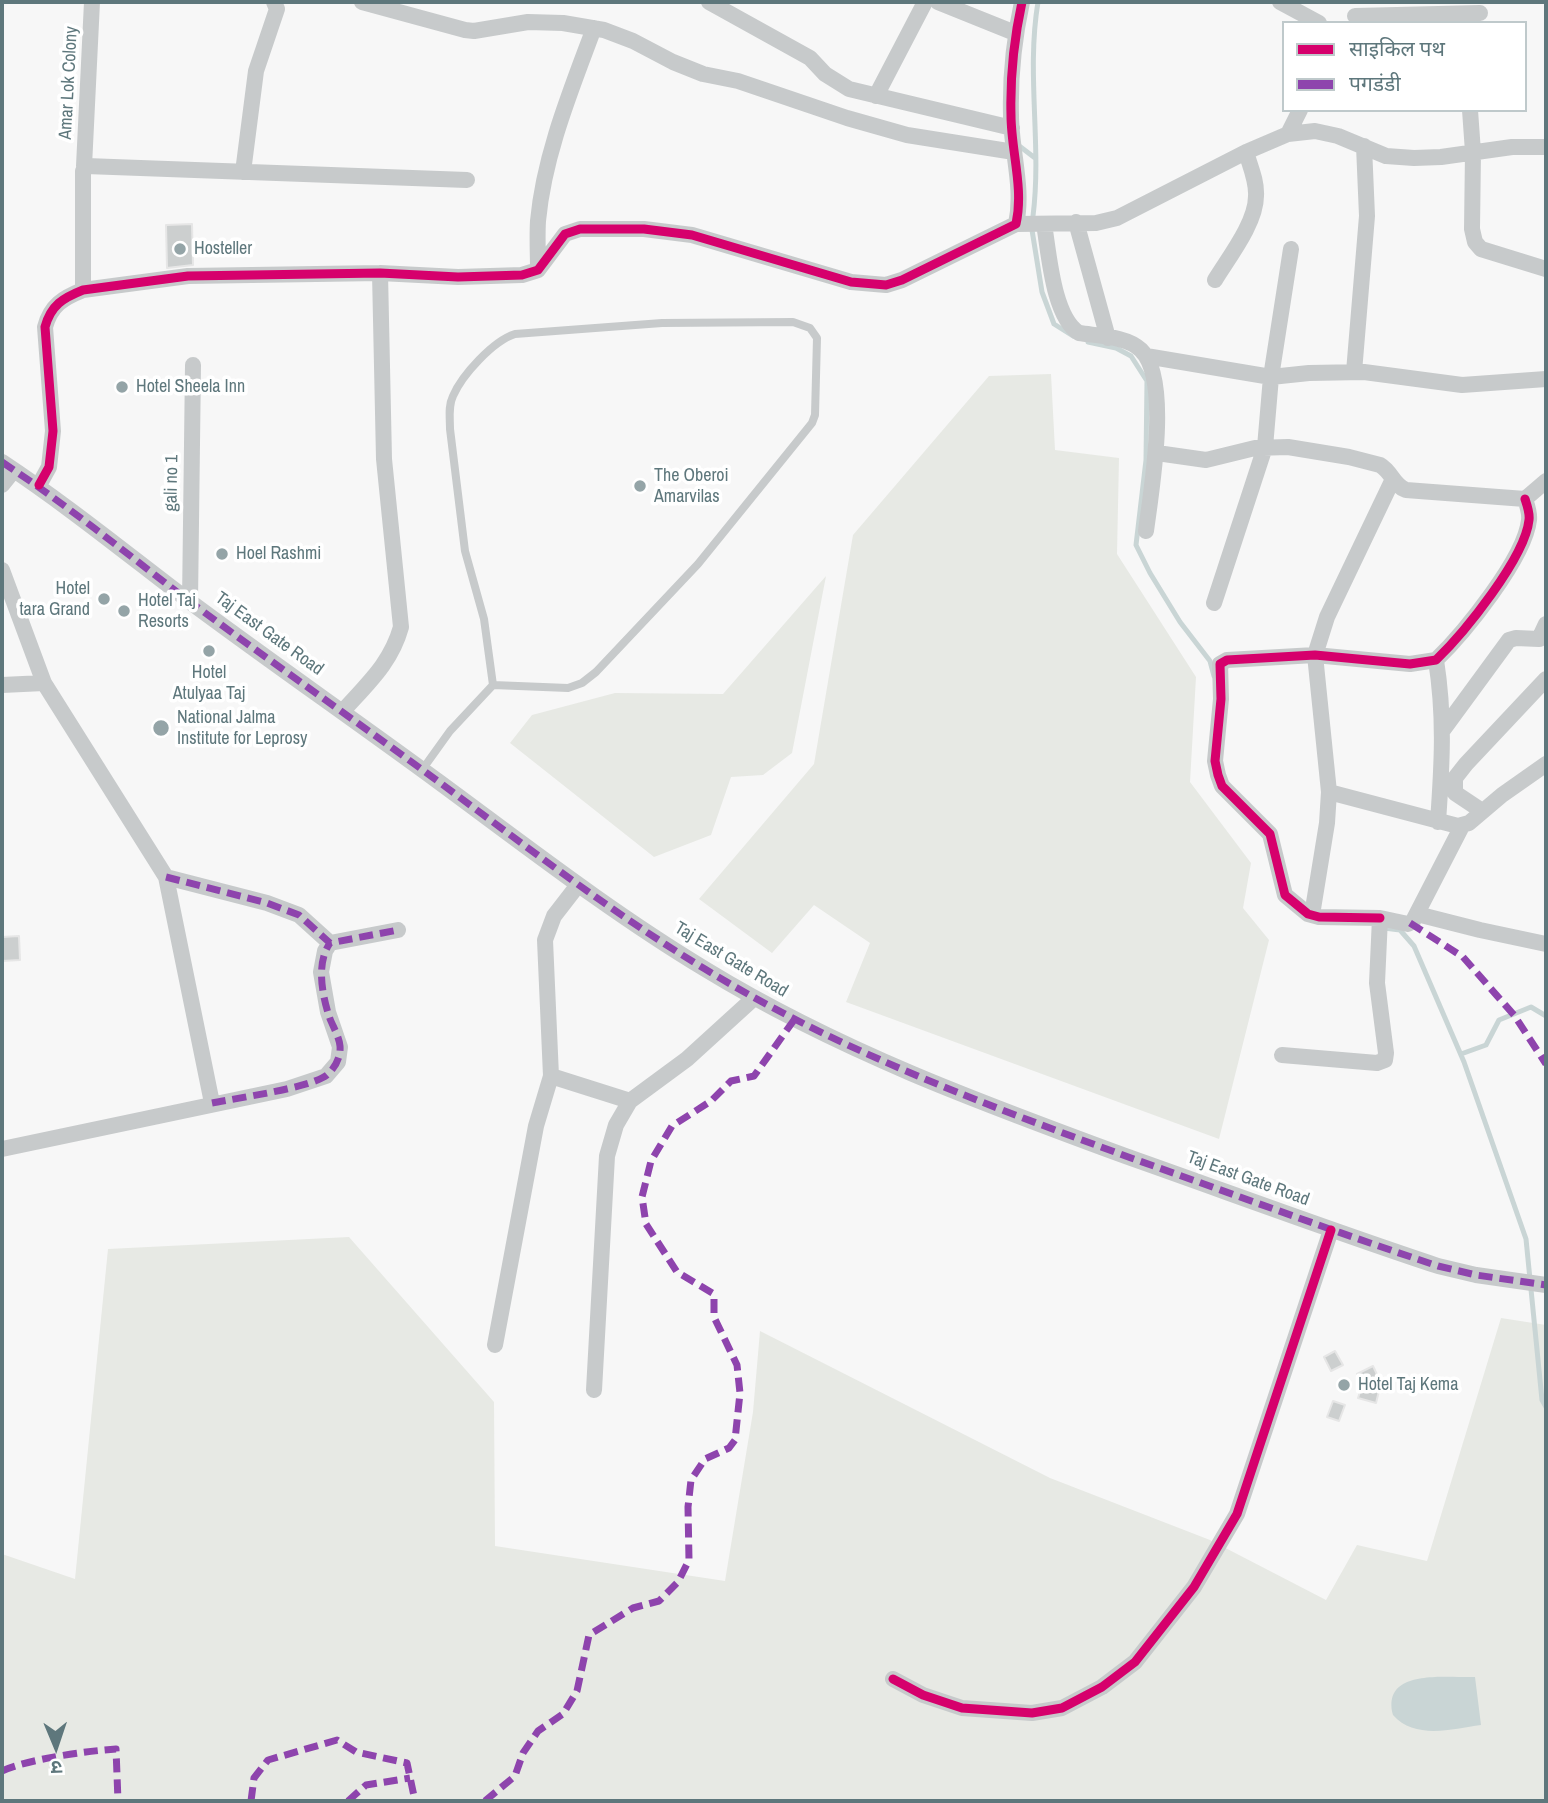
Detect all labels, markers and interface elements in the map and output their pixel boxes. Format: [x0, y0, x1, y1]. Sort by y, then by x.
legend [1282, 21, 1527, 112]
street label: Amar Lok Colony [55, 26, 83, 140]
text: साइकिल पथ [1349, 34, 1445, 63]
text: पगडंडी [1349, 69, 1401, 98]
place label: Hosteller [194, 238, 252, 260]
marker: Hosteller [172, 241, 188, 257]
place label: Hotel Sheela Inn [136, 376, 245, 398]
marker: Hotel Sheela Inn [114, 379, 130, 395]
street label: gali no 1 [161, 455, 183, 511]
place label: The Oberoi Amarvilas [654, 465, 729, 508]
marker: The Oberoi Amarvilas [632, 478, 648, 494]
place label: Hoel Rashmi [236, 543, 321, 565]
marker: Hoel Rashmi [214, 546, 230, 562]
place label: Hotel tara Grand [19, 578, 90, 620]
street label: Taj East Gate Road [211, 588, 327, 680]
place label: Hotel Taj Resorts [138, 590, 196, 632]
marker: Hotel tara Grand [96, 591, 112, 607]
marker: Hotel Taj Resorts [116, 603, 132, 619]
marker: Hotel Atulyaa Taj [201, 643, 217, 659]
place label: Hotel Atulyaa Taj [173, 662, 245, 704]
place label: National Jalma Institute for Leprosy [177, 707, 307, 750]
marker: National Jalma Institute for Leprosy [151, 718, 171, 738]
street label: Taj East Gate Road [670, 918, 792, 1002]
street label: Taj East Gate Road [1184, 1147, 1312, 1211]
place label: Hotel Taj Kema [1358, 1374, 1458, 1396]
marker: Hotel Taj Kema [1336, 1377, 1352, 1393]
north arrow [21, 1712, 91, 1782]
text: उ [51, 1755, 63, 1781]

